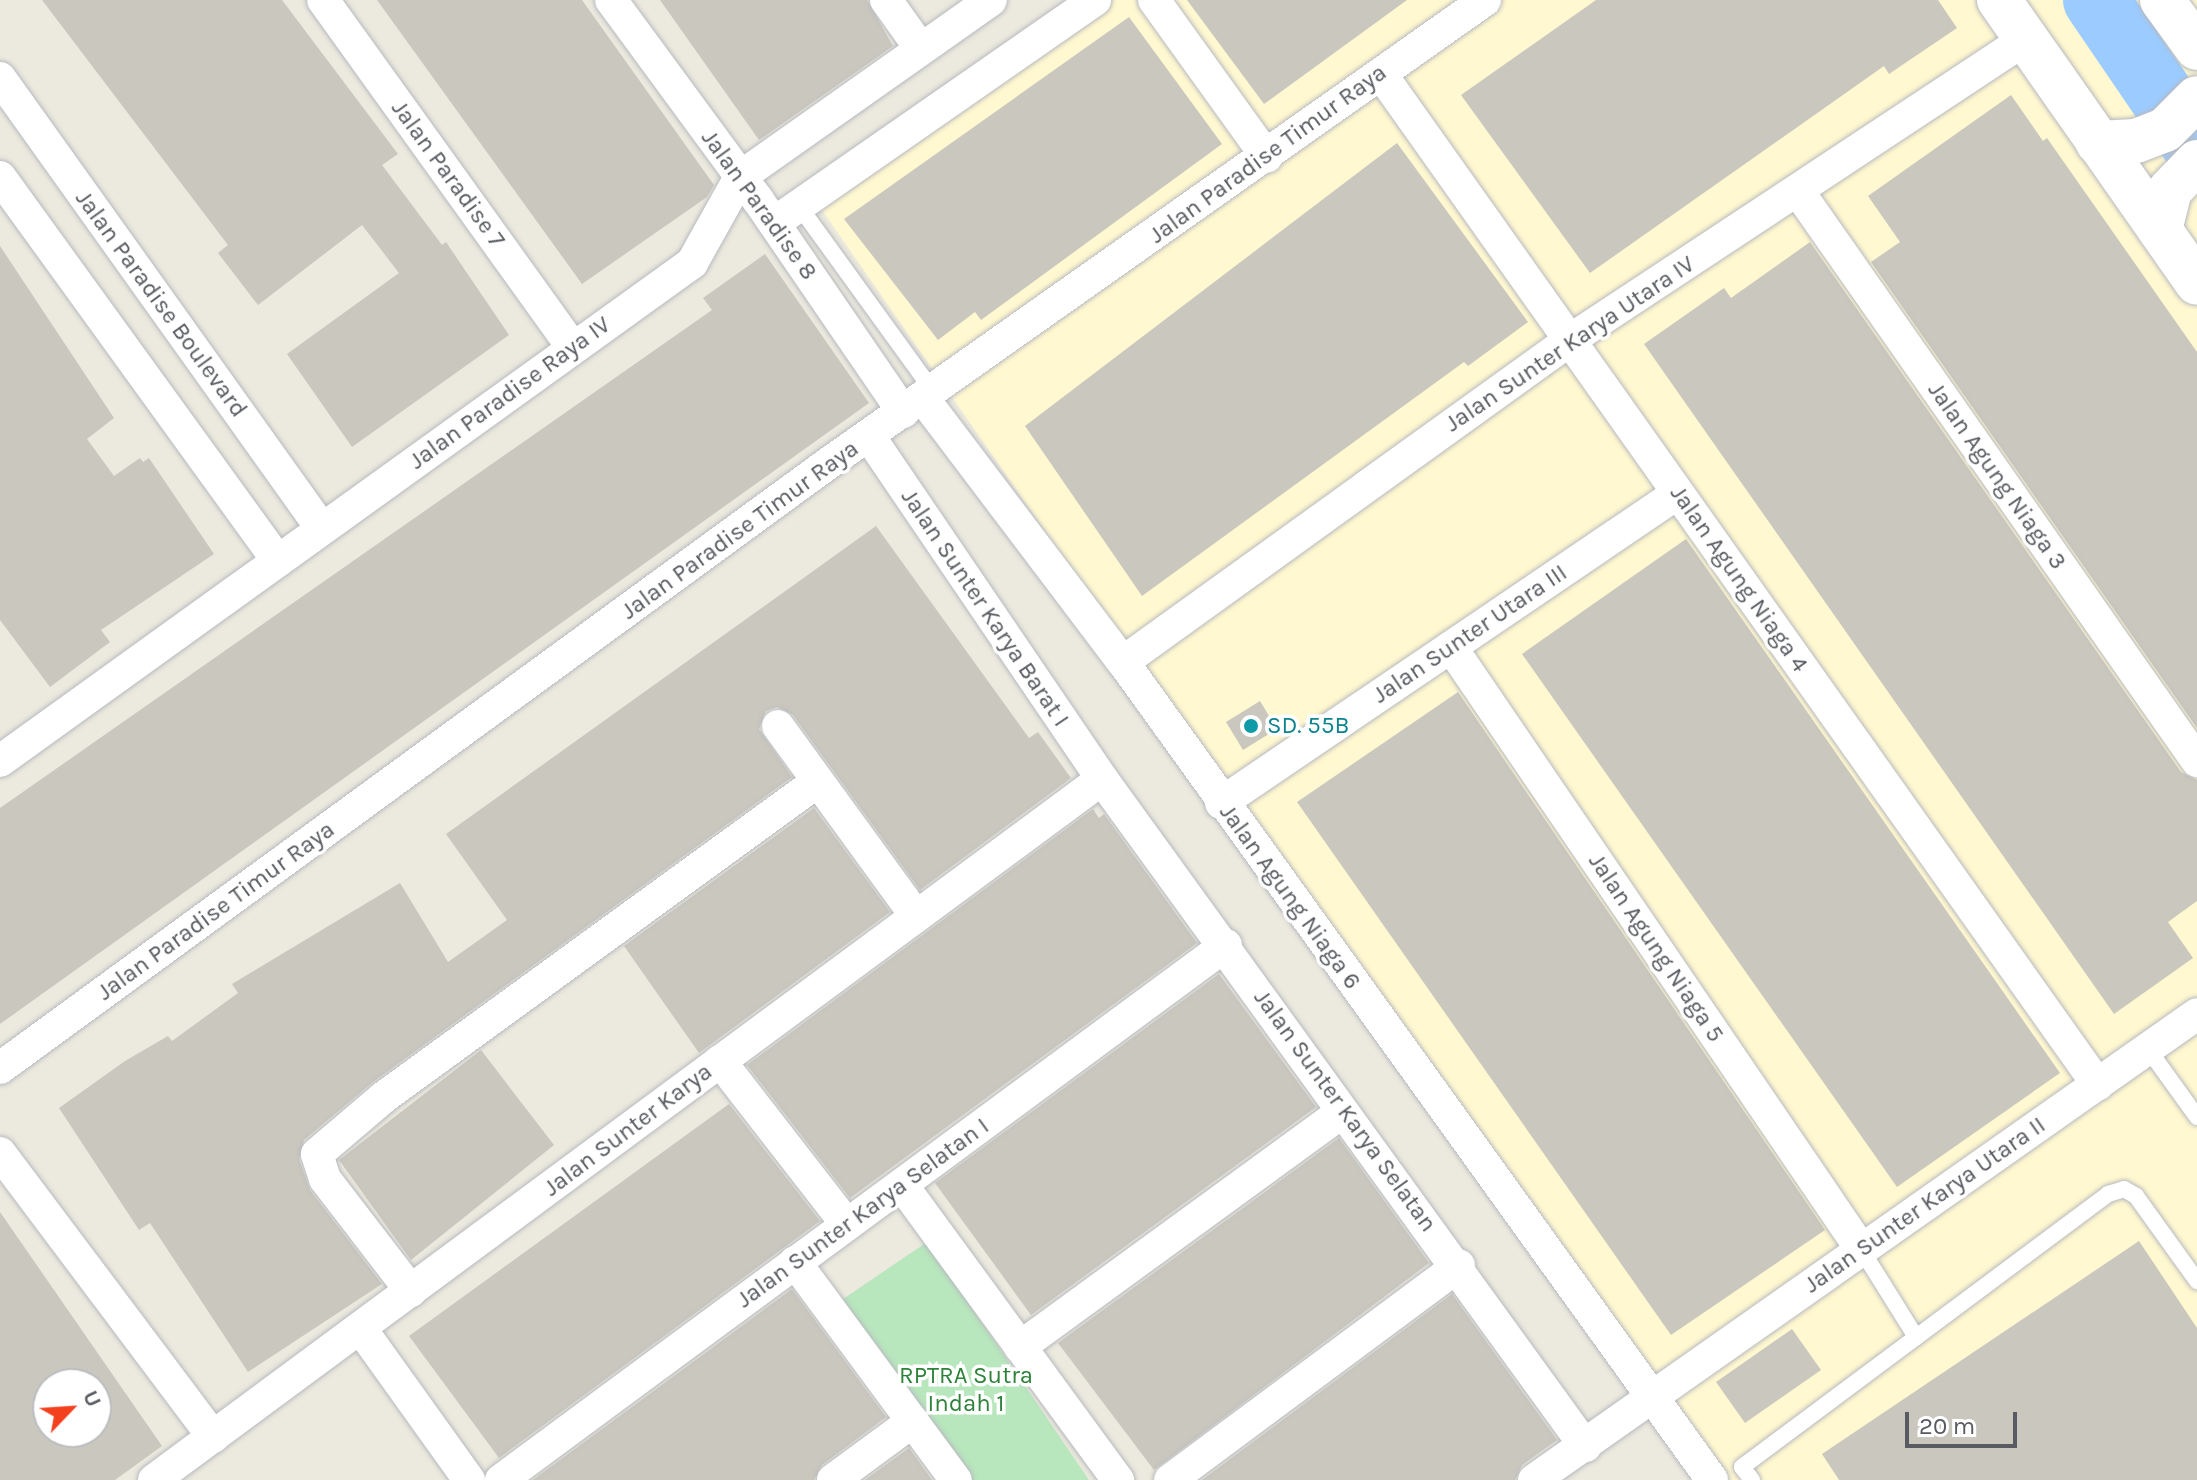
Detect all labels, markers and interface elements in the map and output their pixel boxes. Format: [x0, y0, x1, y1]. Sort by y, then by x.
street label: Jalan Paradise Timur Raya [1144, 58, 1392, 250]
street label: Jalan Paradise 7 [385, 95, 511, 253]
street label: Jalan Paradise 8 [695, 124, 823, 286]
street label: Jalan Paradise Boulevard [69, 185, 253, 423]
street label: Jalan Sunter Karya Utara IV [1440, 250, 1700, 438]
street label: Jalan Paradise Raya IV [404, 310, 616, 476]
street label: Jalan Agung Niaga 3 [1922, 377, 2072, 575]
street label: Jalan Paradise Timur Raya [616, 434, 864, 626]
street label: Jalan Agung Niaga 4 [1664, 480, 1814, 678]
street label: Jalan Sunter Karya Barat I [895, 484, 1075, 732]
street label: Jalan Sunter Utara III [1367, 558, 1573, 710]
place label: SD. 55B [1267, 712, 1349, 740]
marker: SD. 55B [1242, 717, 1260, 735]
street label: Jalan Agung Niaga 6 [1213, 799, 1367, 995]
street label: Jalan Paradise Timur Raya [92, 815, 340, 1007]
street label: Jalan Agung Niaga 5 [1582, 848, 1730, 1048]
street label: Jalan Sunter Karya Selatan [1247, 984, 1443, 1238]
street label: Jalan Sunter Karya [538, 1057, 718, 1203]
street label: Jalan Sunter Karya Utara II [1799, 1111, 2051, 1299]
street label: Jalan Sunter Karya Selatan I [731, 1112, 995, 1314]
park label: RPTRA Sutra Indah 1 [899, 1362, 1033, 1418]
north arrow [32, 1368, 112, 1448]
text: U [77, 1386, 107, 1411]
scale bar [1909, 1396, 2021, 1446]
text: 20 m [1919, 1412, 1975, 1440]

